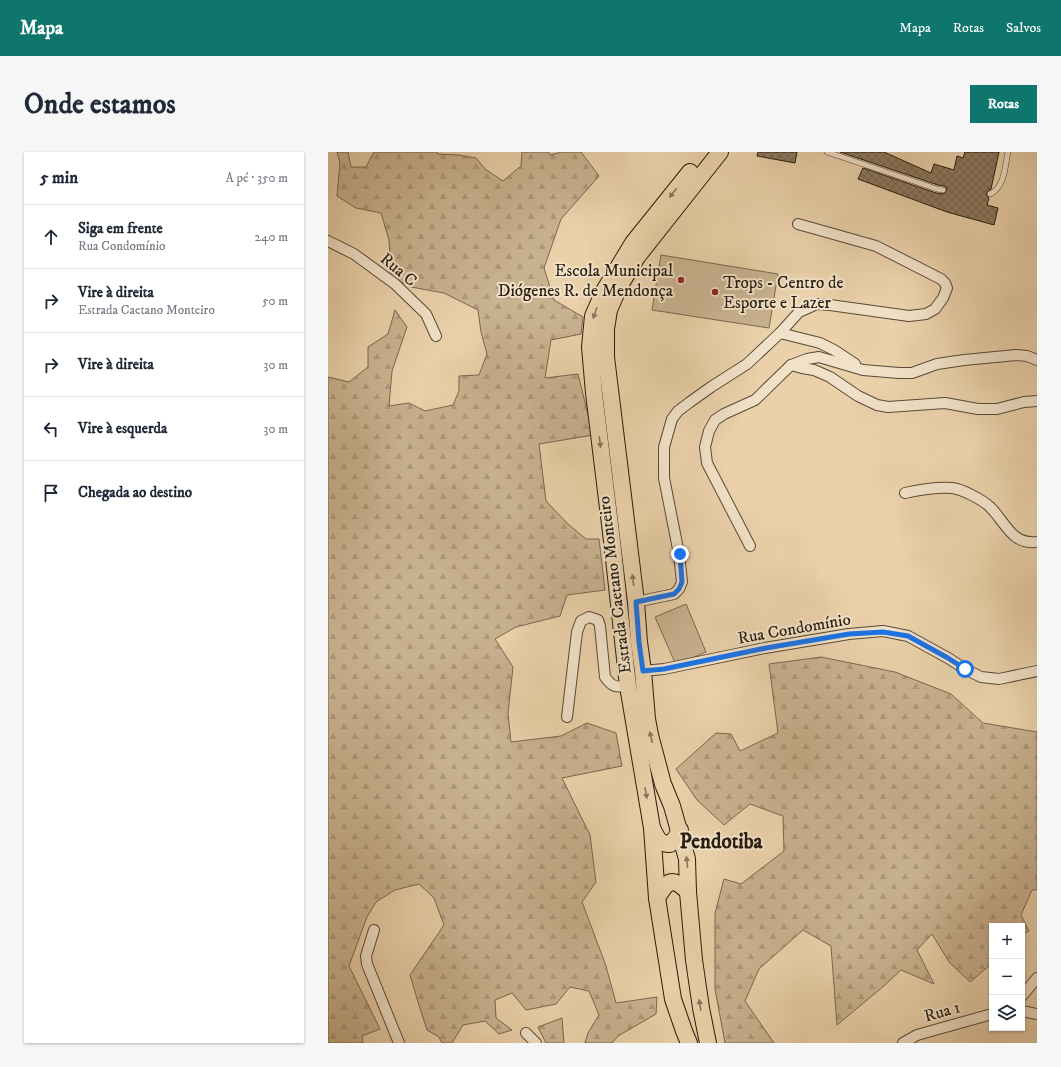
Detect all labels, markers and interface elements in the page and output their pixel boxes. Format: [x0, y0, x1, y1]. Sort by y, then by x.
text: Mapa [20, 17, 63, 40]
text: Mapa [899, 19, 931, 37]
text: Rotas [953, 19, 984, 37]
text: Salvos [1006, 19, 1041, 37]
button: Rotas [970, 85, 1037, 123]
text: Onde estamos [24, 87, 176, 122]
text: 5 min [40, 167, 78, 189]
text: A pé · 350 m [225, 170, 288, 186]
one-way arrow [668, 188, 677, 199]
text: Siga em frente [78, 219, 163, 238]
icon: ahead [40, 226, 62, 248]
text: 240 m [255, 229, 288, 245]
text: Rua Condomínio [78, 238, 165, 254]
street label: Rua C [375, 248, 421, 292]
place label: Escola Municipal Diógenes R. de Mendonça [498, 260, 674, 302]
place label: Trops - Centro de Esporte e Lazer [723, 272, 843, 314]
marker: Escola Municipal Diógenes R. de Mendonça [676, 275, 686, 285]
text: Vire à direita [78, 283, 154, 302]
marker: Trops - Centro de Esporte e Lazer [710, 287, 720, 297]
icon: right [40, 290, 62, 312]
text: 50 m [262, 293, 288, 309]
text: Estrada Caetano Monteiro [78, 302, 215, 318]
one-way arrow [591, 308, 597, 320]
icon: right [40, 354, 62, 376]
text: Vire à direita [78, 355, 154, 374]
text: 30 m [264, 357, 288, 373]
icon: left [40, 418, 62, 440]
text: Vire à esquerda [78, 419, 167, 438]
text: 30 m [264, 421, 288, 437]
one-way arrow [597, 436, 603, 448]
icon: arrive [40, 482, 62, 504]
text: Chegada ao destino [78, 483, 192, 502]
street label: Estrada Caetano Monteiro [593, 495, 637, 675]
route end [671, 545, 689, 563]
one-way arrow [630, 574, 636, 586]
street label: Rua Condomínio [736, 608, 852, 650]
route start [956, 660, 974, 678]
one-way arrow [647, 731, 653, 743]
one-way arrow [643, 787, 649, 799]
district label: Pendotiba [679, 829, 764, 855]
one-way arrow [684, 855, 690, 868]
map controls [989, 923, 1025, 1031]
button: + [989, 923, 1025, 959]
button: − [989, 959, 1025, 995]
button: layers [989, 995, 1025, 1031]
street label: Rua 1 [922, 996, 963, 1028]
one-way arrow [697, 999, 703, 1011]

